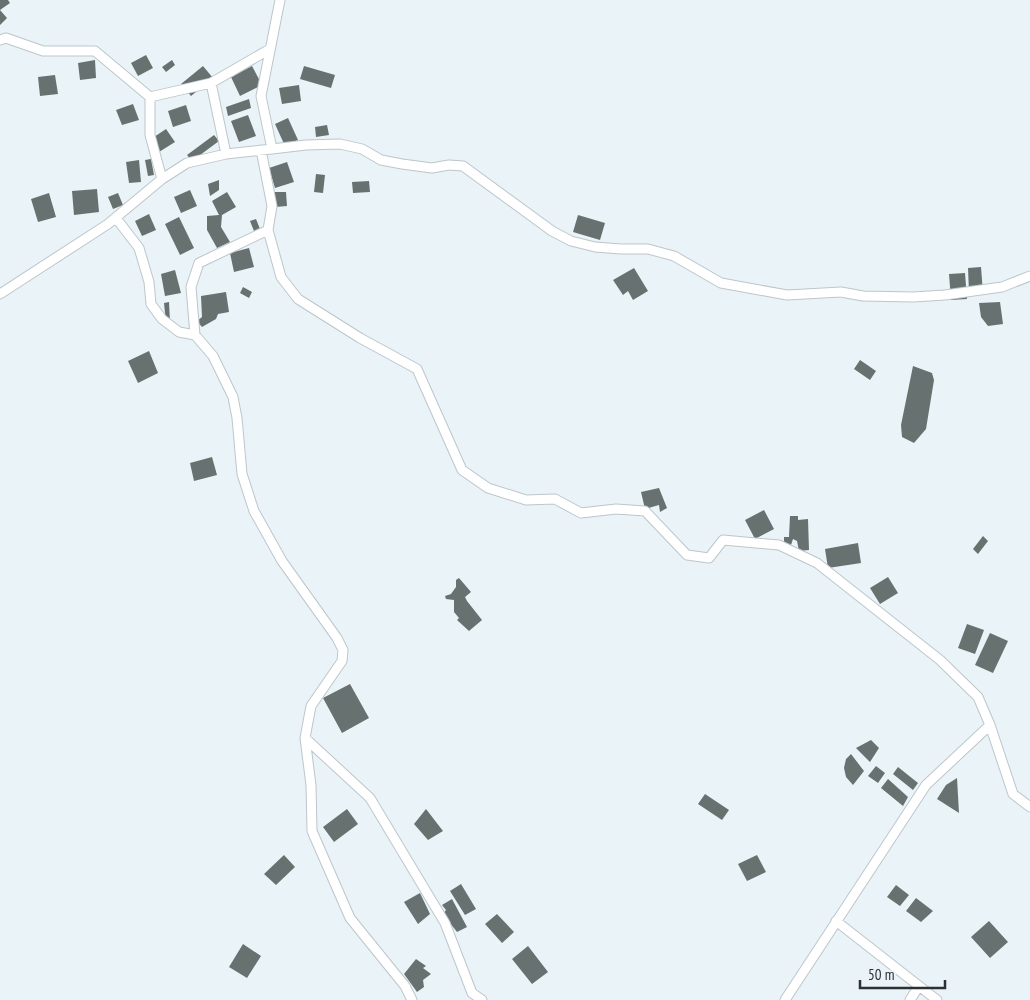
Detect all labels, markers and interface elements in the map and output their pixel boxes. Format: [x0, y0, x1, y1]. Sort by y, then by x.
scale bar [860, 958, 945, 990]
text: 50 m [868, 965, 894, 984]

